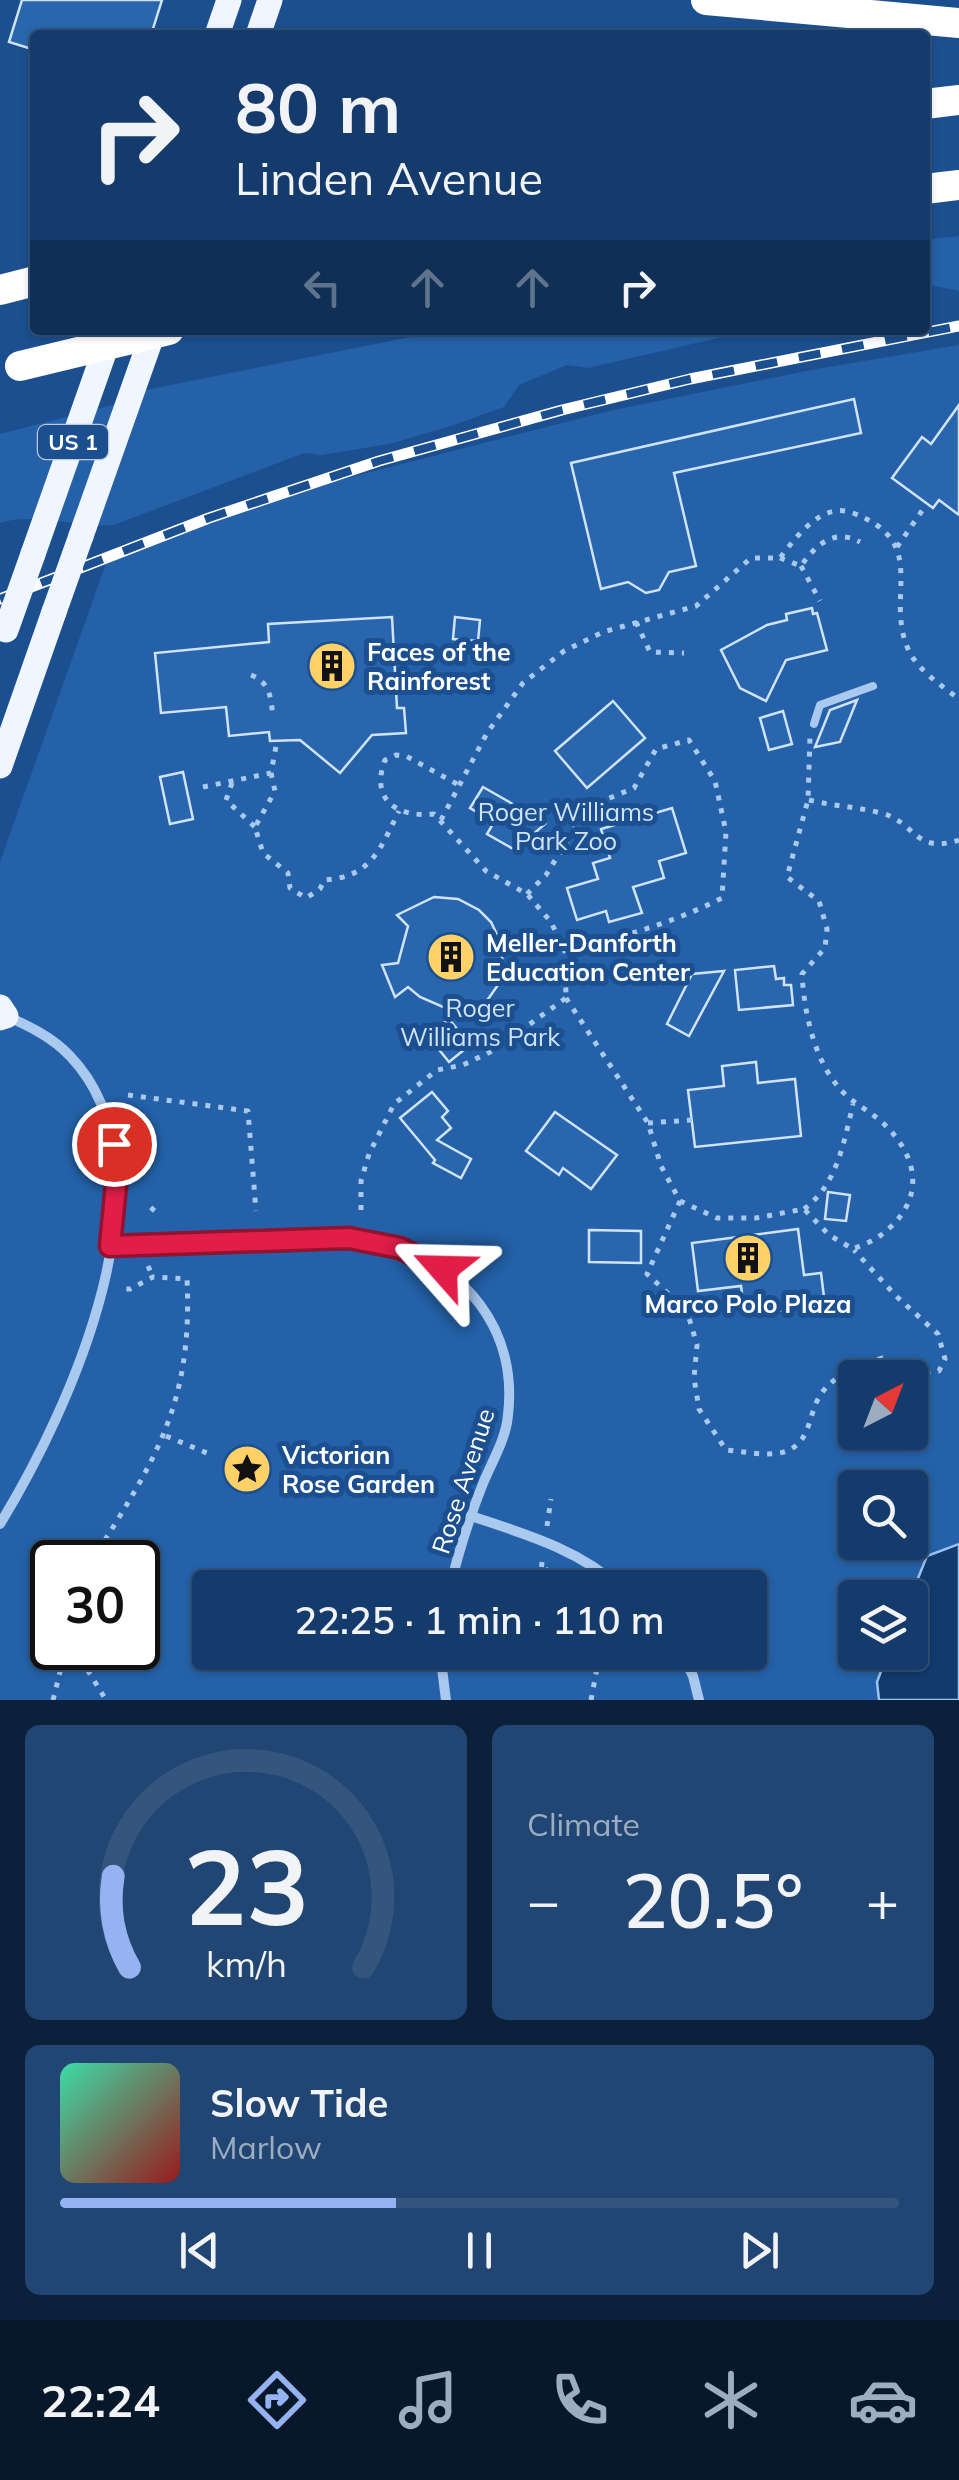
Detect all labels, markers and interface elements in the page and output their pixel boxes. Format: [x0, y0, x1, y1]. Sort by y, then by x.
text: 80 m [235, 63, 401, 151]
icon: right [70, 70, 200, 200]
text: Linden Avenue [235, 150, 543, 206]
icon: left [295, 260, 350, 315]
icon: ahead [400, 260, 455, 315]
icon: ahead [505, 260, 560, 315]
icon: right [610, 260, 665, 315]
road number: US 1 [38, 425, 108, 459]
place label: Faces of the Rainforest [367, 636, 511, 696]
building icon: Faces of the Rainforest [306, 640, 358, 692]
park label: Roger Williams Park Zoo [478, 796, 654, 856]
place label: Meller-Danforth Education Center [486, 927, 690, 987]
building icon: Meller-Danforth Education Center [425, 931, 477, 983]
park label: Roger Williams Park [400, 992, 561, 1052]
pin [72, 1102, 157, 1187]
icon: arrive [87, 1117, 142, 1172]
position arrow [391, 1217, 495, 1321]
building icon: Marco Polo Plaza [722, 1232, 774, 1284]
place label: Marco Polo Plaza [644, 1288, 852, 1319]
north arrow [838, 1360, 928, 1450]
map controls [838, 1360, 928, 1670]
street label: Rose Avenue [424, 1404, 501, 1557]
place label: Victorian Rose Garden [281, 1439, 435, 1499]
place icon: Victorian Rose Garden [221, 1443, 273, 1495]
button: search [838, 1470, 928, 1560]
speed limit sign: 30 [30, 1540, 160, 1670]
button: layers [838, 1580, 928, 1670]
text: 22:25 · 1 min · 110 m [294, 1596, 665, 1644]
text: Climate [527, 1804, 640, 1844]
text: 23 [184, 1820, 308, 1951]
text: 20.5° [623, 1853, 803, 1947]
text: − [527, 1866, 560, 1935]
text: + [866, 1866, 899, 1935]
text: km/h [206, 1941, 286, 1986]
text: Slow Tide [210, 2079, 388, 2127]
text: Marlow [210, 2127, 322, 2167]
icon: previous [172, 2223, 227, 2278]
icon: pause [452, 2223, 507, 2278]
icon: next [732, 2223, 787, 2278]
icon: directions [242, 2365, 312, 2435]
icon: music [393, 2365, 463, 2435]
icon: phone [545, 2365, 615, 2435]
icon: climate [696, 2365, 766, 2435]
icon: car [848, 2365, 918, 2435]
text: 22:24 [41, 2372, 160, 2428]

